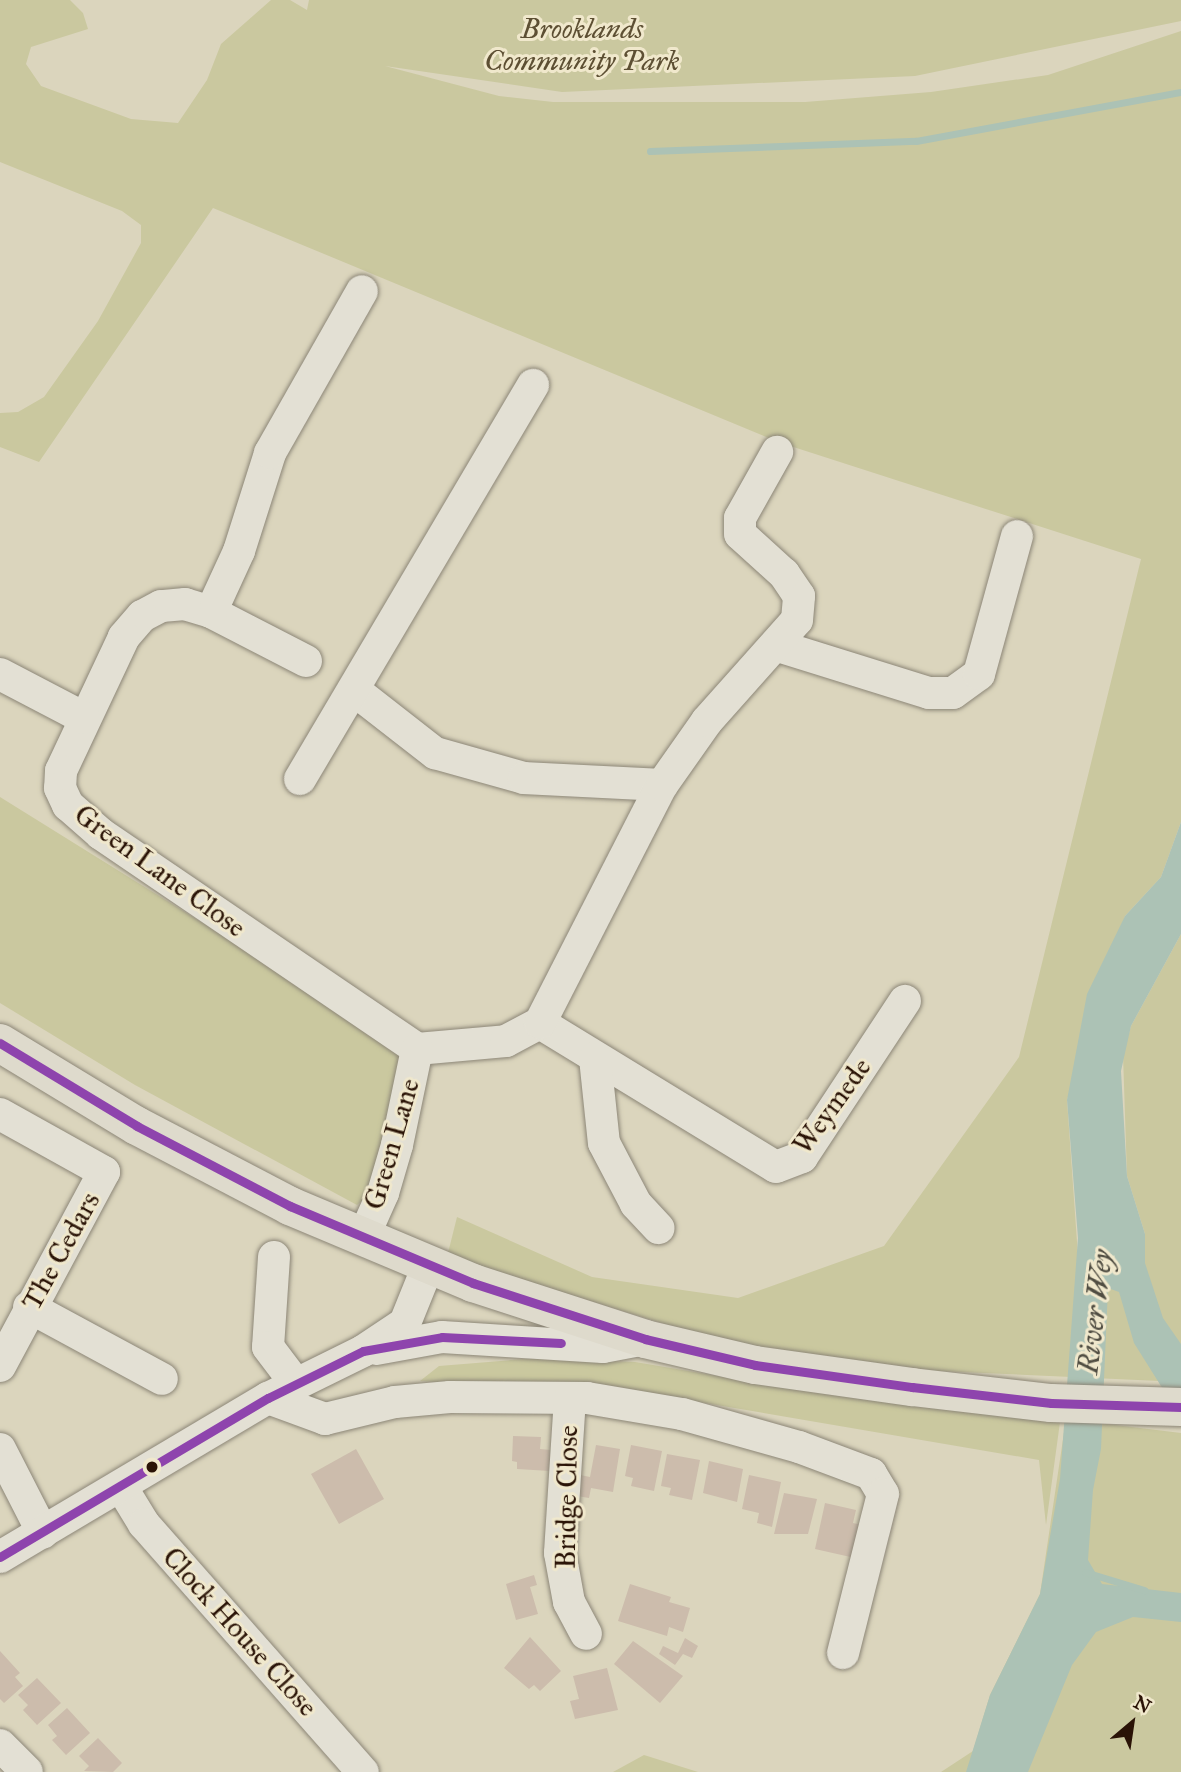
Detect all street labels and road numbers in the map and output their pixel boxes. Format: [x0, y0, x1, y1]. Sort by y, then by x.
street label: Green Lane Close [68, 798, 252, 944]
street label: Weymede [786, 1051, 878, 1161]
street label: Green Lane [357, 1075, 427, 1213]
street label: The Cedars [15, 1186, 107, 1316]
street label: Bridge Close [549, 1425, 585, 1569]
street label: Clock House Close [155, 1541, 325, 1723]

